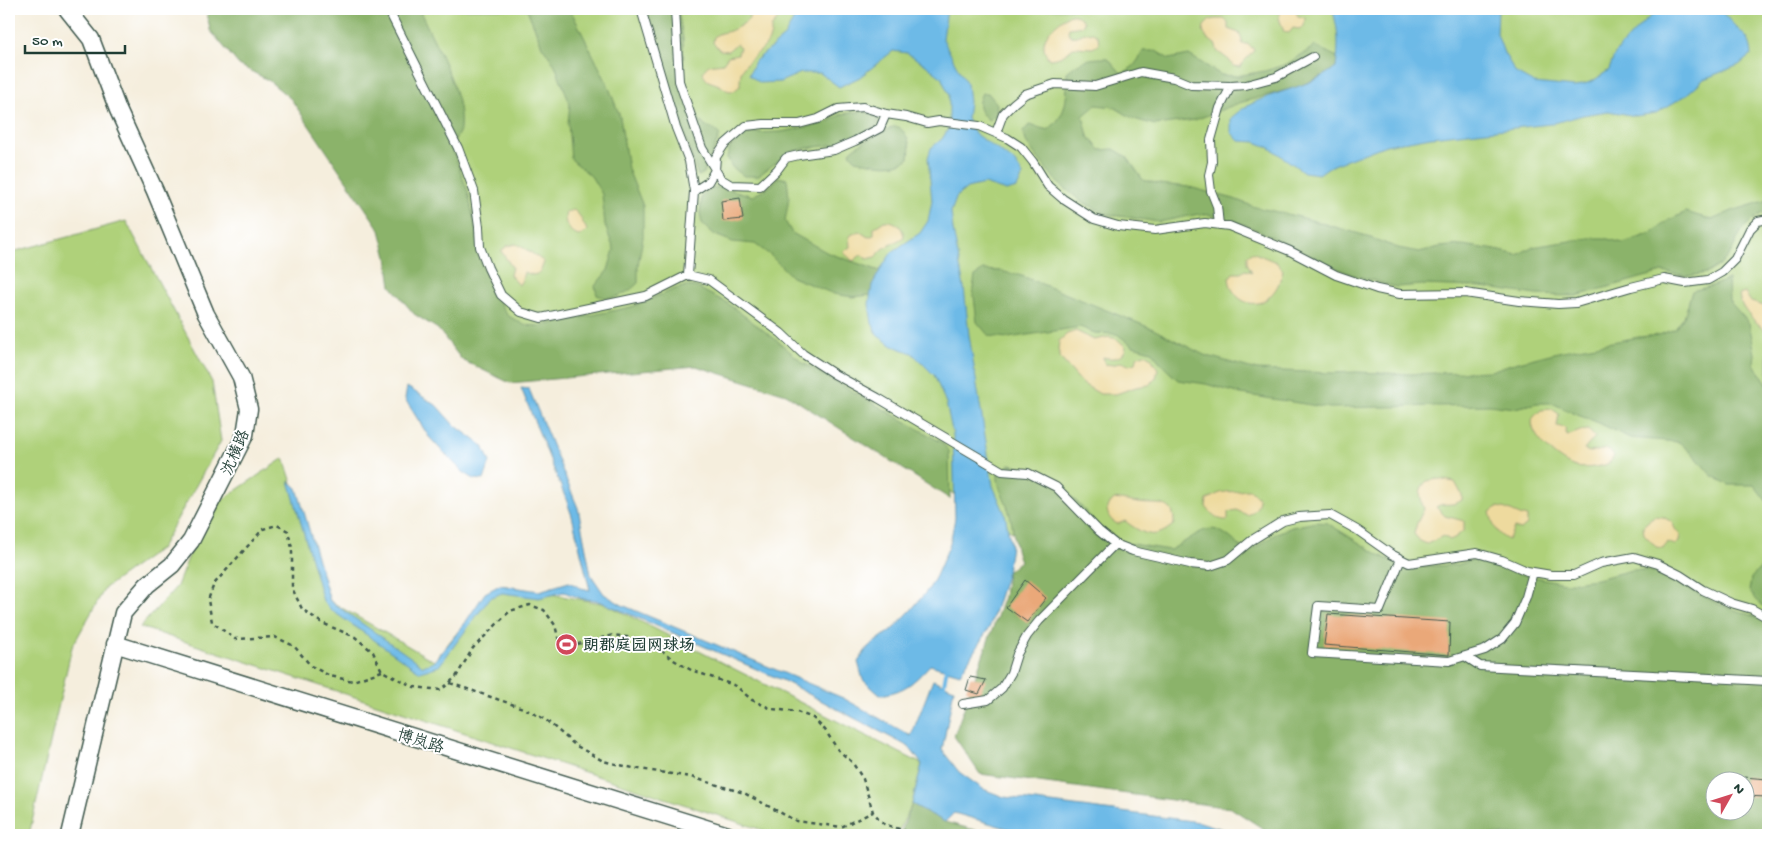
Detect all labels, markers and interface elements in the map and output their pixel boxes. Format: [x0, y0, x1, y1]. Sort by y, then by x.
scale bar [25, 22, 125, 54]
text: 50 m [32, 33, 63, 51]
street label: 沈横路 [217, 427, 255, 479]
sports icon: 朗郡庭园网球场 [555, 632, 579, 656]
place label: 朗郡庭园网球场 [583, 636, 695, 657]
street label: 博岚路 [394, 725, 446, 759]
north arrow [1704, 772, 1754, 822]
text: N [1729, 780, 1748, 798]

